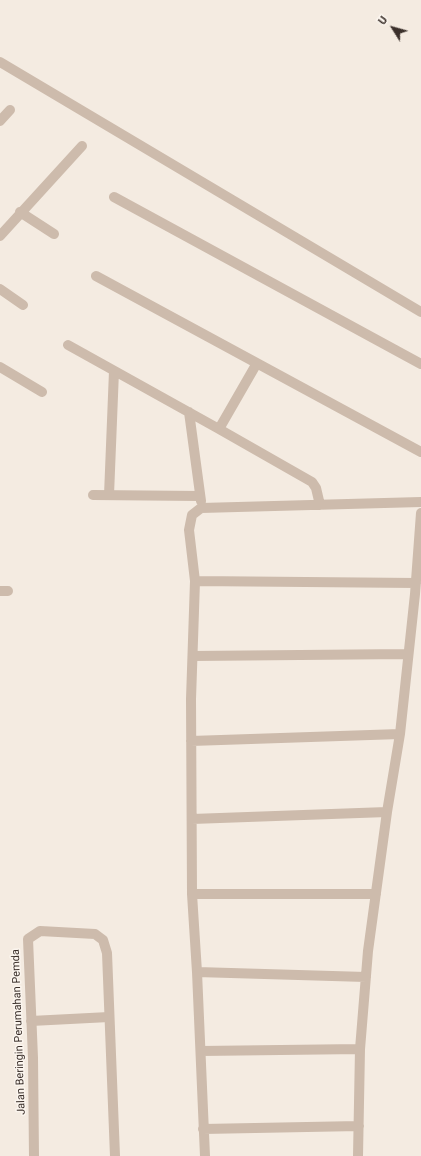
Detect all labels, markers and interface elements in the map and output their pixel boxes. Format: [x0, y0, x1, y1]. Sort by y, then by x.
north arrow [373, 8, 413, 48]
text: U [376, 14, 390, 27]
street label: Jalan Beringin Perumahan Pemda [10, 949, 28, 1115]

